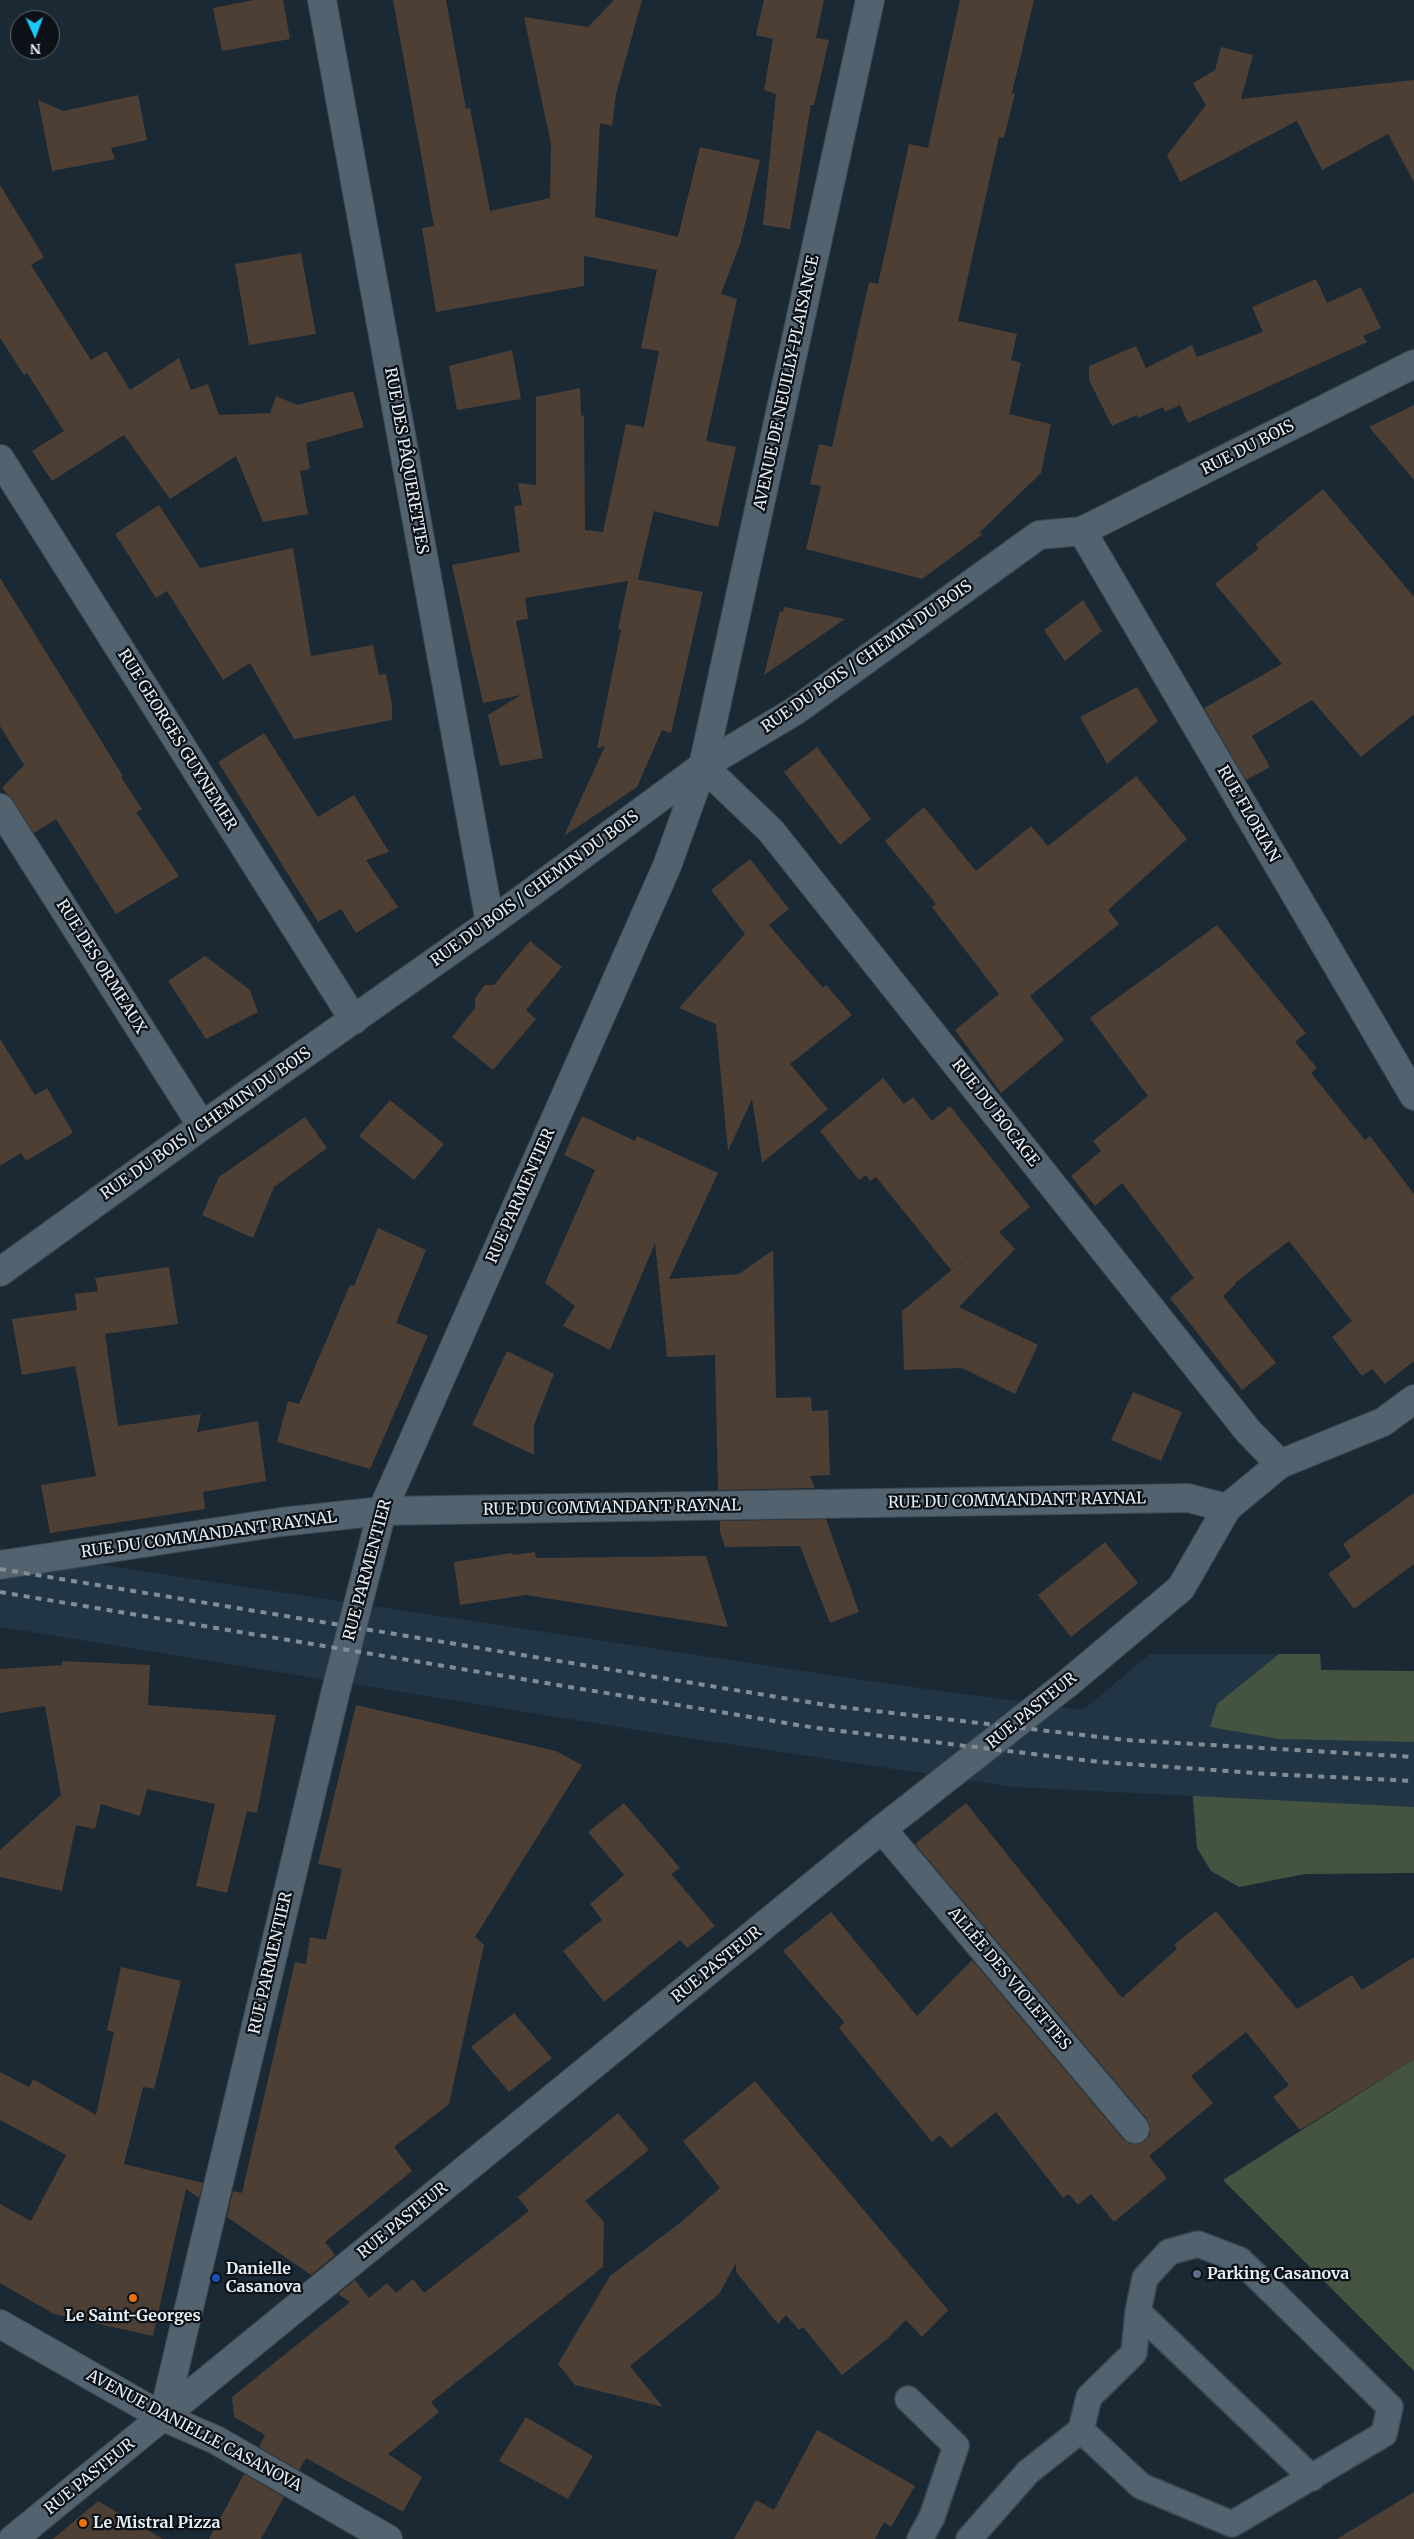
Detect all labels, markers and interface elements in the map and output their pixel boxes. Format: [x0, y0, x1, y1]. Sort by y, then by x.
north arrow [10, 10, 60, 60]
text: N [30, 40, 41, 58]
street label: AVENUE DE NEUILLY-PLAISANCE [751, 254, 823, 512]
street label: RUE DES PÂQUERETTES [380, 366, 432, 556]
street label: RUE DU BOIS [1198, 416, 1298, 480]
street label: RUE DU BOIS / CHEMIN DU BOIS [758, 577, 976, 737]
street label: RUE GEORGES GUYNEMER [113, 646, 241, 834]
street label: RUE FLORIAN [1213, 762, 1283, 866]
street label: RUE DU BOIS / CHEMIN DU BOIS [427, 807, 643, 971]
street label: RUE DES ORMEAUX [52, 896, 150, 1038]
street label: RUE DU BOIS / CHEMIN DU BOIS [97, 1044, 315, 1204]
street label: RUE DU BOCAGE [947, 1056, 1043, 1170]
street label: RUE PARMENTIER [483, 1126, 559, 1266]
street label: RUE DU COMMANDANT RAYNAL [888, 1489, 1146, 1513]
street label: RUE DU COMMANDANT RAYNAL [483, 1496, 741, 1520]
street label: RUE PARMENTIER [340, 1497, 396, 1643]
street label: RUE DU COMMANDANT RAYNAL [80, 1508, 338, 1562]
street label: RUE PASTEUR [983, 1669, 1081, 1753]
street label: RUE PARMENTIER [245, 1890, 297, 2036]
street label: ALLÉE DES VIOLETTES [944, 1904, 1074, 2054]
street label: RUE PASTEUR [668, 1923, 766, 2007]
street label: RUE PASTEUR [354, 2179, 452, 2263]
place label: Danielle Casanova [226, 2259, 301, 2297]
place label: Parking Casanova [1207, 2264, 1349, 2284]
marker: Parking Casanova [1191, 2268, 1203, 2280]
marker: Danielle Casanova [210, 2272, 222, 2284]
marker: Le Saint-Georges [127, 2292, 139, 2304]
place label: Le Saint-Georges [65, 2306, 201, 2326]
street label: AVENUE DANIELLE CASANOVA [83, 2366, 305, 2496]
street label: RUE PASTEUR [41, 2435, 139, 2519]
place label: Le Mistral Pizza [93, 2513, 221, 2533]
marker: Le Mistral Pizza [77, 2517, 89, 2529]

